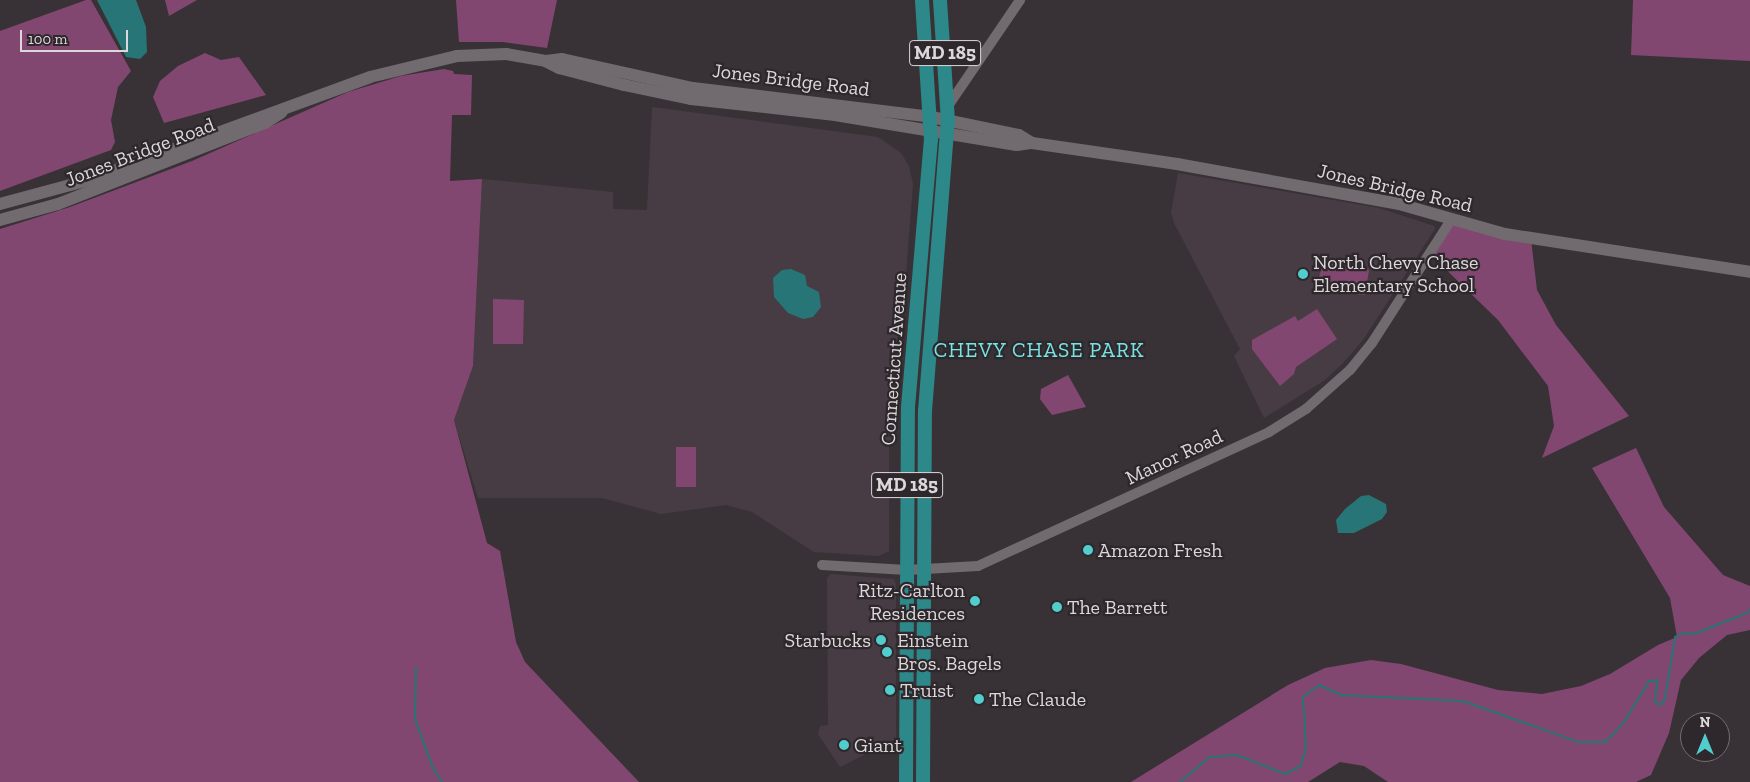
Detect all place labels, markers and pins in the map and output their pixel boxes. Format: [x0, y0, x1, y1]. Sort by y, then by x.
place label: North Chevy Chase Elementary School [1313, 250, 1479, 297]
marker: North Chevy Chase Elementary School [1297, 268, 1309, 280]
place label: Amazon Fresh [1098, 538, 1222, 562]
marker: Amazon Fresh [1082, 544, 1094, 556]
place label: Ritz-Carlton Residences [858, 578, 965, 625]
marker: Ritz-Carlton Residences [969, 595, 981, 607]
place label: The Barrett [1067, 595, 1167, 619]
marker: The Barrett [1051, 601, 1063, 613]
place label: Starbucks [785, 628, 871, 652]
place label: Einstein Bros. Bagels [897, 628, 1001, 675]
marker: Starbucks [875, 634, 887, 646]
marker: Einstein Bros. Bagels [881, 646, 893, 658]
place label: Truist [900, 678, 953, 702]
marker: Truist [884, 684, 896, 696]
place label: The Claude [989, 687, 1086, 711]
marker: The Claude [973, 693, 985, 705]
place label: Giant [854, 733, 902, 757]
marker: Giant [838, 739, 850, 751]

